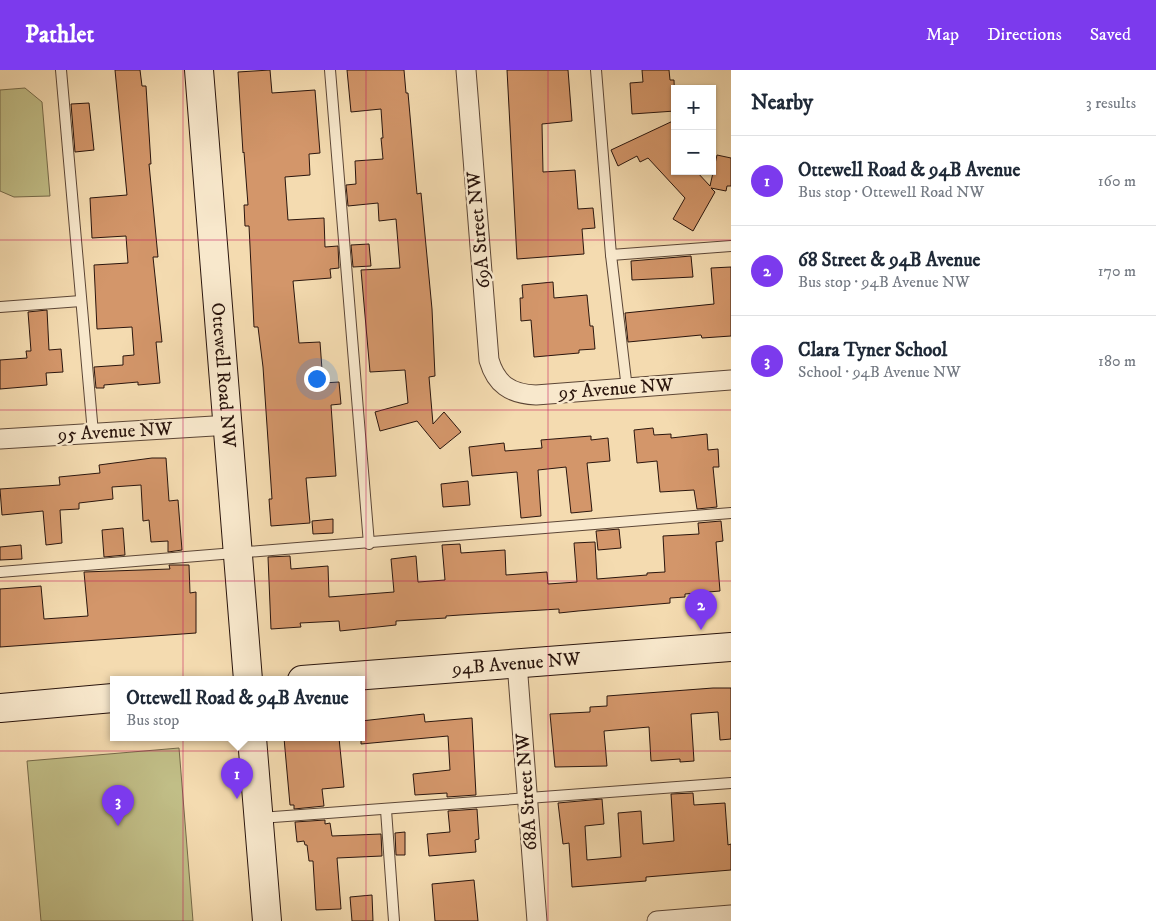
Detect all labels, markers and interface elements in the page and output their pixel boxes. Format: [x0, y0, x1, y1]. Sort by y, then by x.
text: Pathlet [25, 20, 94, 50]
text: Map [926, 24, 959, 46]
text: Directions [987, 24, 1062, 46]
text: Saved [1090, 24, 1131, 46]
map controls [671, 85, 716, 175]
button: + [671, 85, 716, 130]
text: Nearby [751, 90, 813, 116]
text: 3 results [1086, 93, 1136, 113]
button: − [671, 130, 716, 175]
text: Ottewell Road & 94B Avenue [798, 159, 1020, 182]
street label: 69A Street NW [462, 170, 496, 290]
text: 1 [764, 171, 770, 191]
text: 160 m [1098, 171, 1136, 191]
text: Bus stop · Ottewell Road NW [798, 182, 984, 202]
text: 68 Street & 94B Avenue [798, 249, 980, 272]
text: 2 [763, 261, 771, 281]
text: 170 m [1098, 261, 1136, 281]
text: Bus stop · 94B Avenue NW [798, 272, 970, 292]
street label: Ottewell Road NW [206, 302, 241, 449]
text: Clara Tyner School [798, 339, 947, 362]
text: 3 [764, 351, 770, 371]
text: 180 m [1098, 351, 1136, 371]
text: School · 94B Avenue NW [798, 362, 961, 382]
your location [304, 366, 330, 392]
street label: 95 Avenue NW [557, 373, 675, 405]
street label: 95 Avenue NW [56, 417, 174, 447]
pin: 2 [685, 589, 717, 630]
street label: 94B Avenue NW [450, 647, 582, 680]
popup [110, 676, 365, 741]
text: Ottewell Road & 94B Avenue [126, 687, 349, 710]
text: Bus stop [126, 710, 179, 730]
street label: 68A Street NW [511, 732, 543, 851]
pin: 1 [221, 758, 253, 799]
pin: 3 [102, 785, 134, 826]

